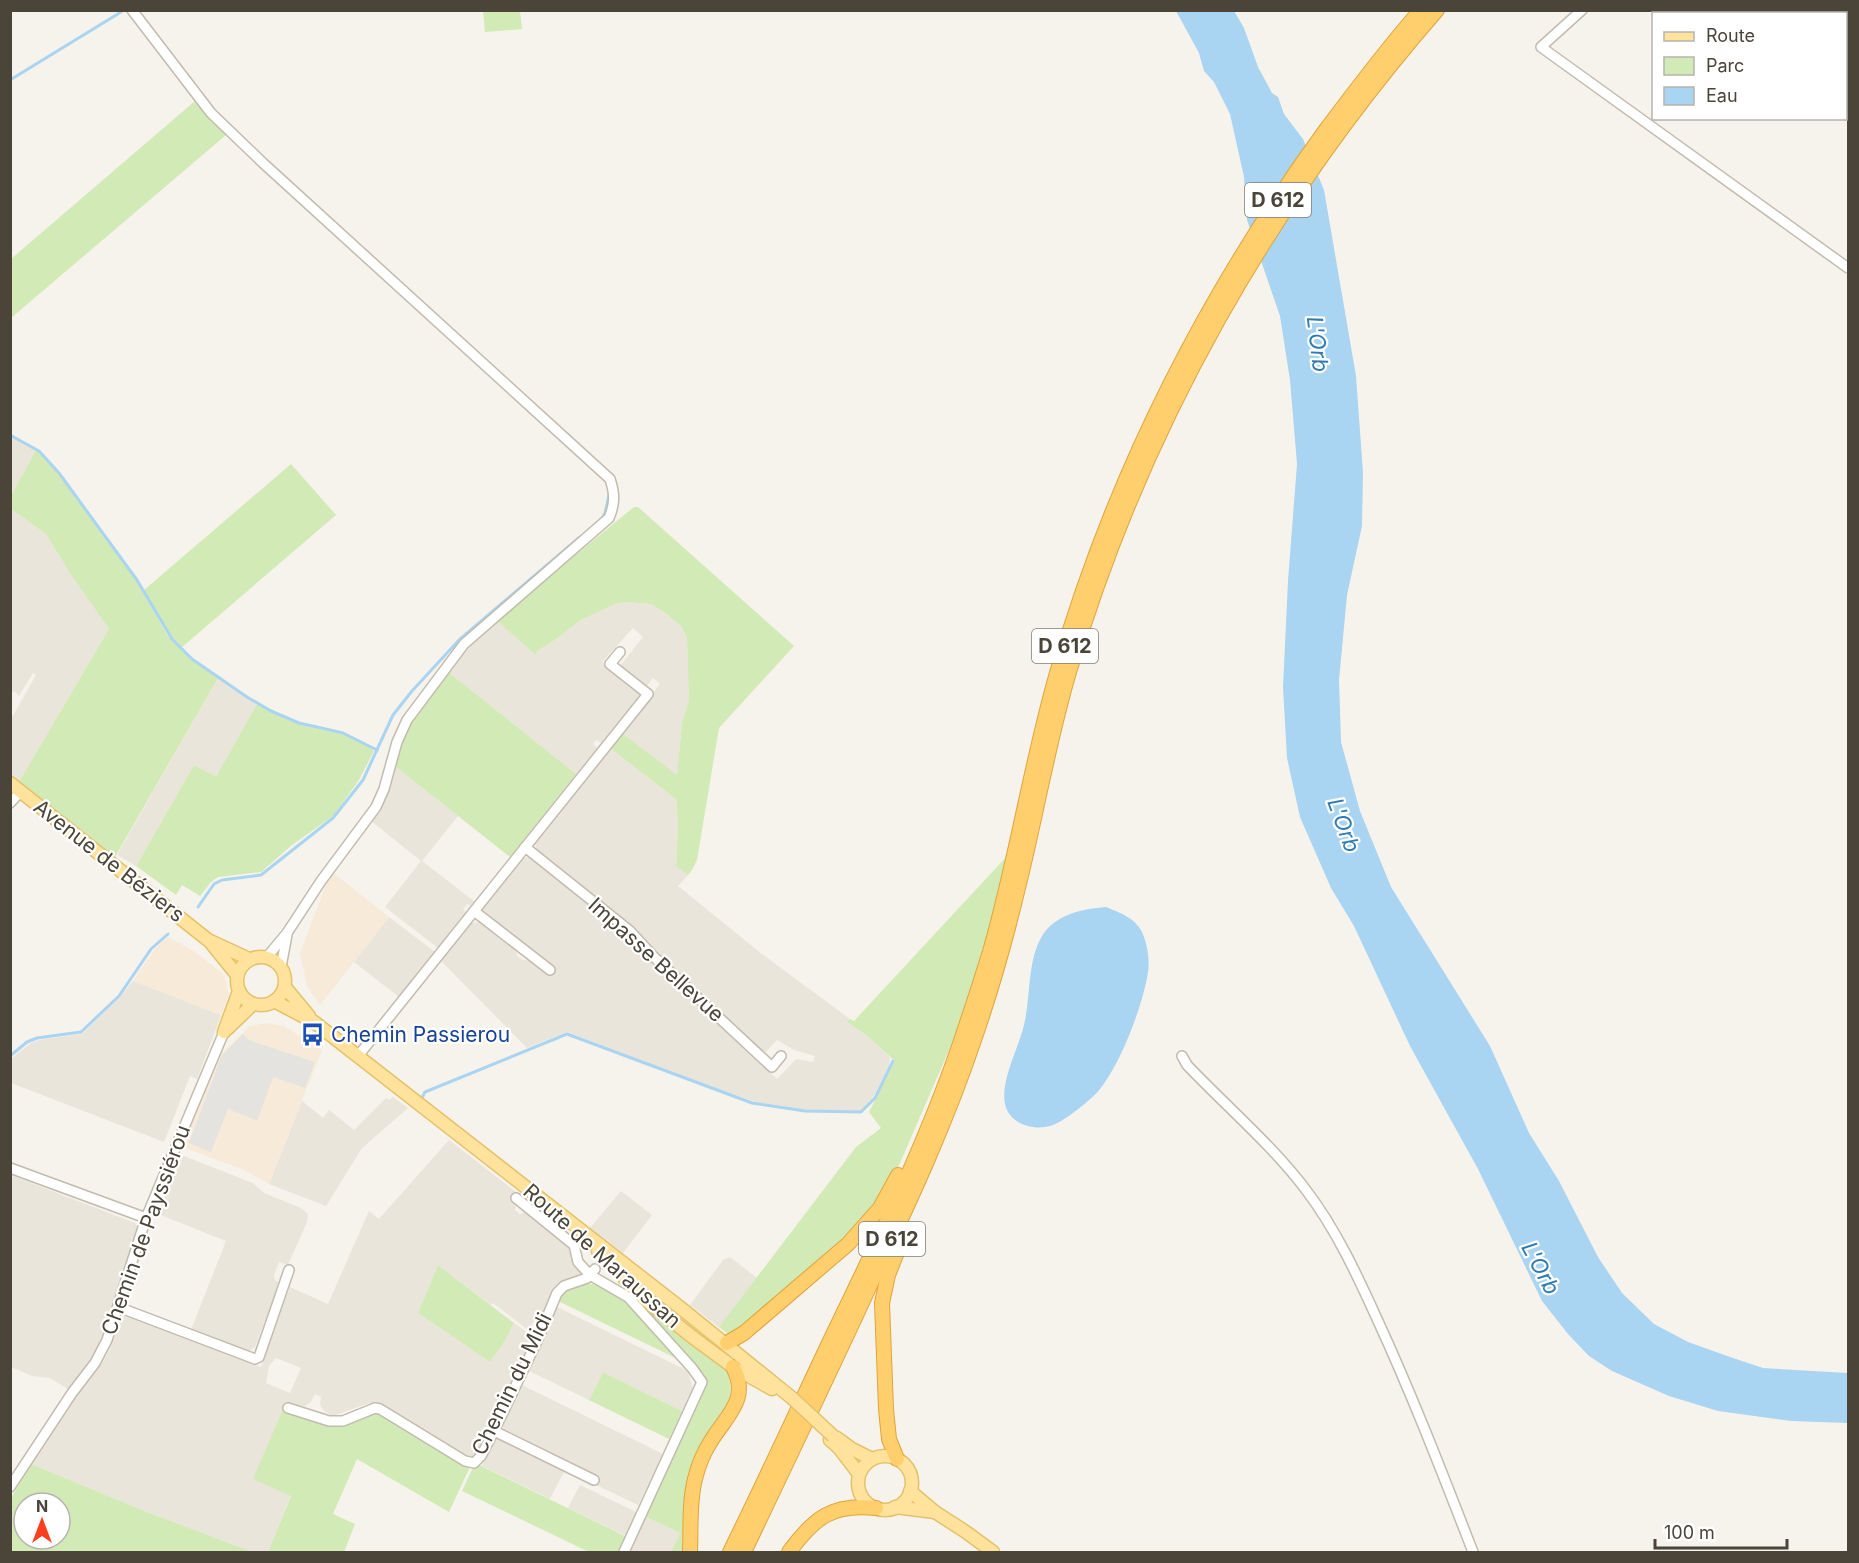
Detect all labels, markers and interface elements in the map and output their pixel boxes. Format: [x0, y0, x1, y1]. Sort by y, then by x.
legend [1652, 12, 1847, 120]
text: Route [1706, 25, 1755, 46]
text: Parc [1706, 55, 1744, 76]
text: Eau [1706, 85, 1738, 106]
road number: D 612 [1245, 183, 1311, 217]
water label: L'Orb [1302, 315, 1334, 373]
road number: D 612 [1032, 629, 1098, 663]
street label: Avenue de Béziers [29, 794, 190, 927]
water label: L'Orb [1322, 794, 1366, 856]
street label: Impasse Bellevue [583, 892, 729, 1027]
bus stop icon: Chemin Passierou [300, 1022, 326, 1048]
place label: Chemin Passierou [331, 1022, 510, 1047]
street label: Chemin de Payssiérou [96, 1121, 195, 1338]
street label: Route de Maraussan [518, 1178, 686, 1333]
road number: D 612 [859, 1222, 925, 1256]
water label: L'Orb [1516, 1237, 1566, 1299]
street label: Chemin du Midi [466, 1309, 557, 1459]
north arrow [12, 1491, 72, 1551]
text: N [36, 1496, 48, 1516]
scale bar [1655, 1512, 1787, 1550]
text: 100 m [1664, 1522, 1715, 1543]

